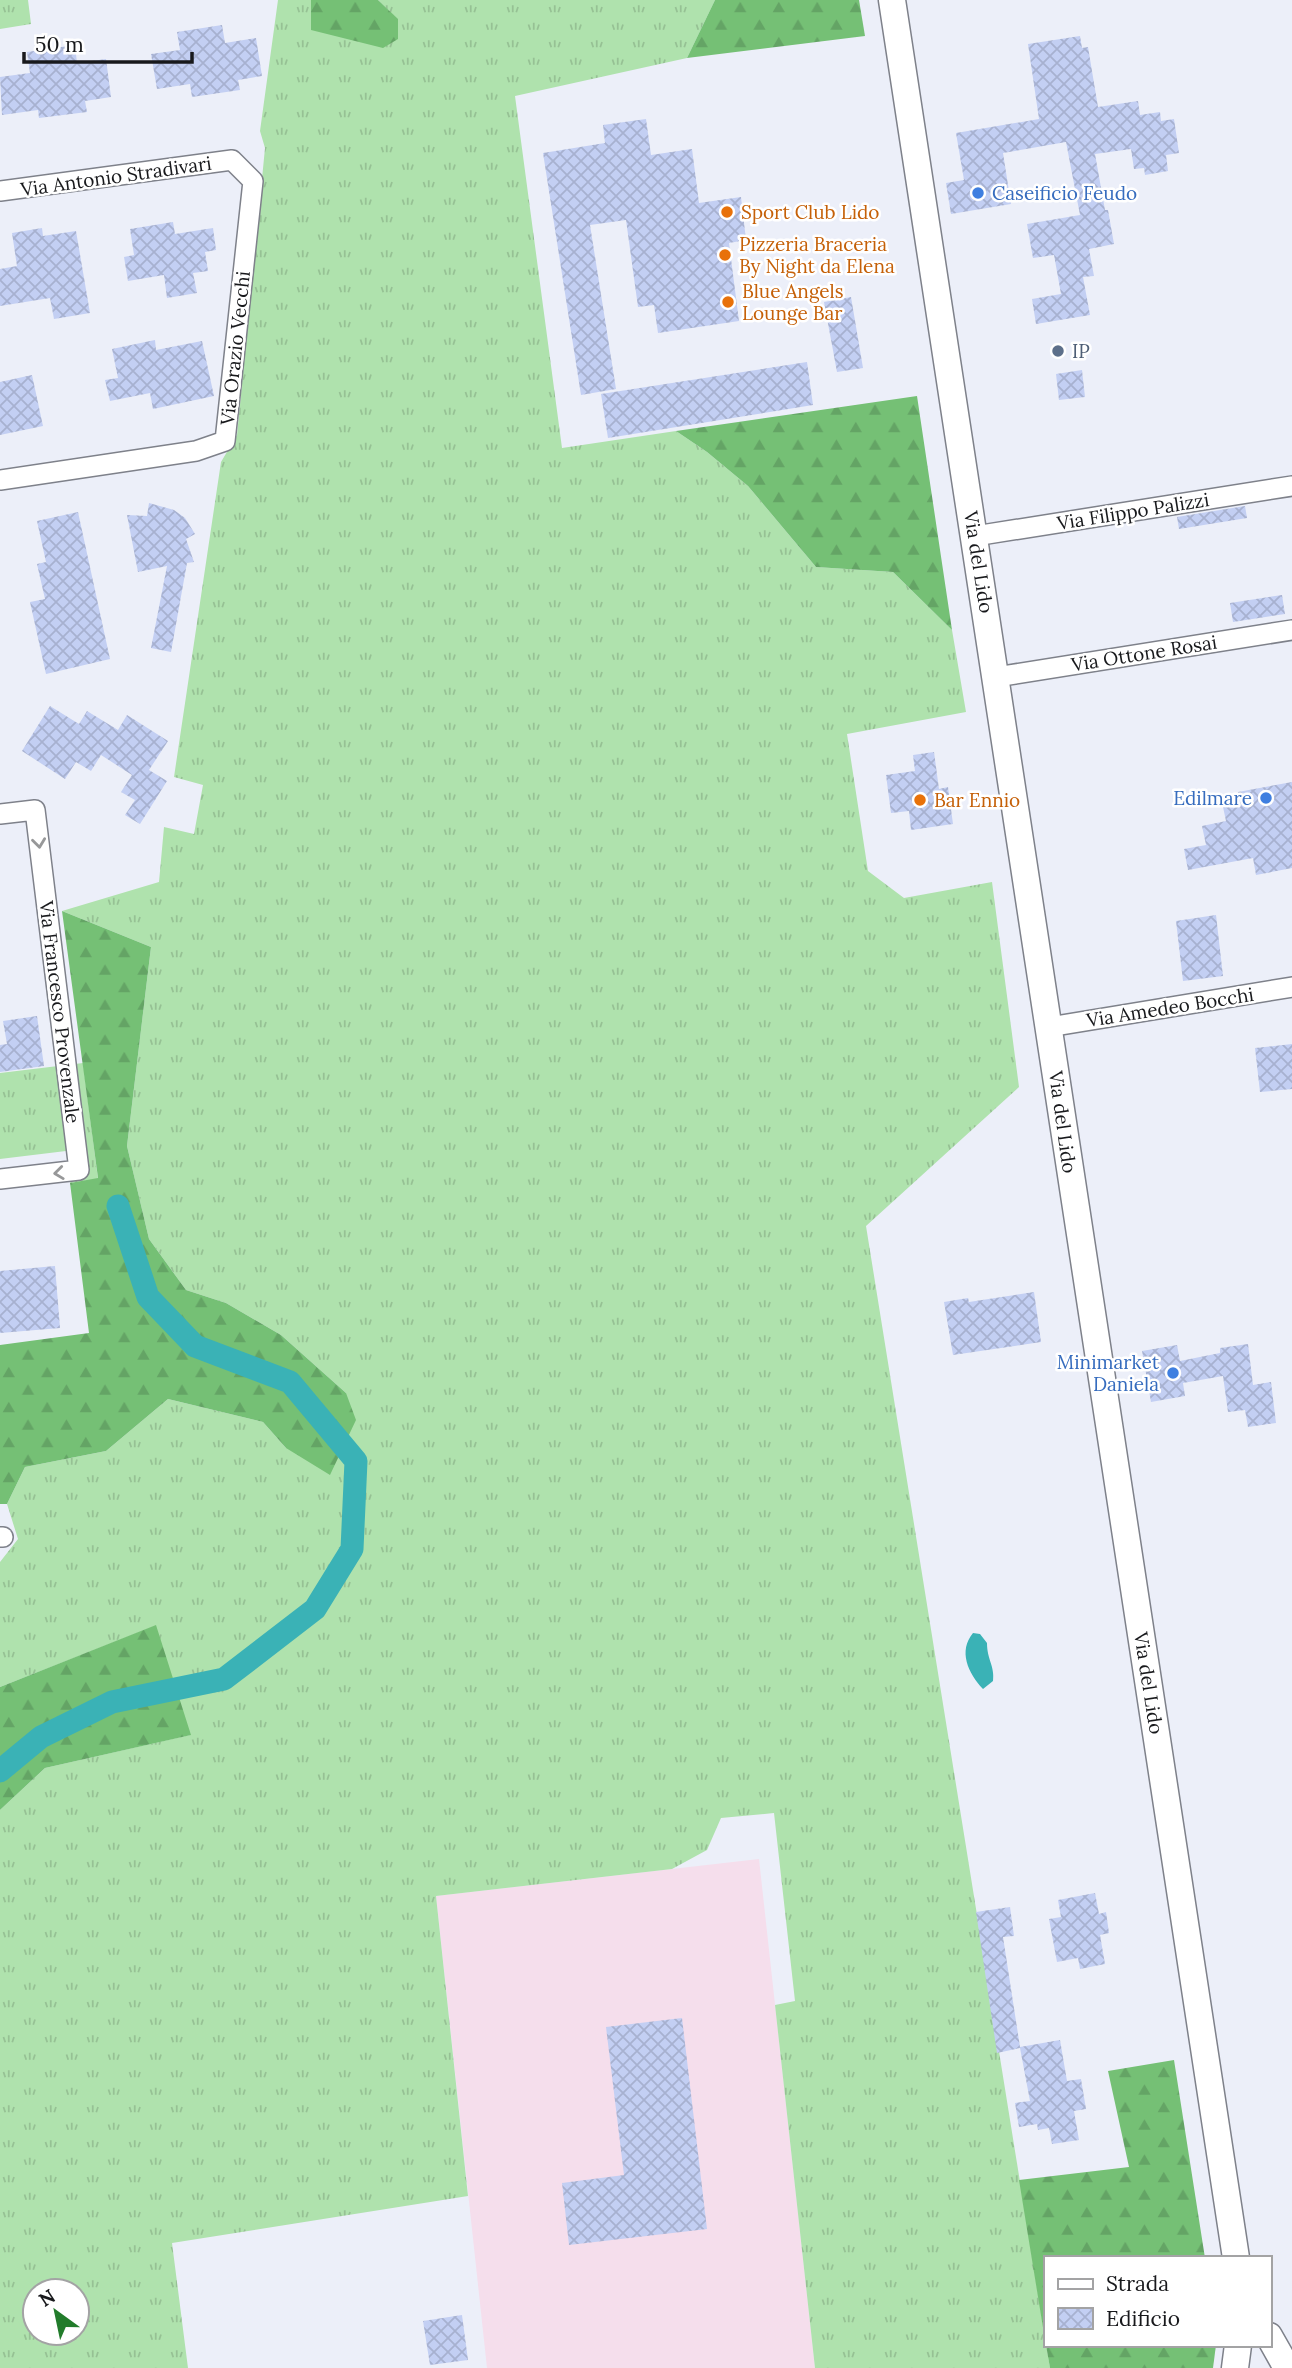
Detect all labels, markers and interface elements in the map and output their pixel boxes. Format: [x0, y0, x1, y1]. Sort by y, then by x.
scale bar [24, 21, 192, 65]
text: 50 m [35, 31, 84, 58]
street label: Via Antonio Stradivari [18, 151, 213, 201]
place label: Caseificio Feudo [992, 181, 1137, 205]
marker: Caseificio Feudo [970, 185, 986, 201]
place label: Sport Club Lido [741, 200, 879, 224]
marker: Sport Club Lido [719, 204, 735, 220]
place label: Pizzeria Braceria By Night da Elena [739, 232, 895, 278]
marker: Pizzeria Braceria By Night da Elena [717, 247, 733, 263]
street label: Via Orazio Vecchi [215, 270, 255, 427]
place label: Blue Angels Lounge Bar [742, 279, 844, 325]
marker: Blue Angels Lounge Bar [720, 294, 736, 310]
place label: IP [1072, 339, 1090, 363]
marker: IP [1050, 343, 1066, 359]
street label: Via Filippo Palizzi [1054, 487, 1211, 535]
street label: Via del Lido [959, 508, 999, 615]
street label: Via Ottone Rosai [1069, 630, 1218, 677]
place label: Edilmare [1173, 786, 1252, 810]
place label: Bar Ennio [934, 788, 1020, 812]
marker: Edilmare [1258, 790, 1274, 806]
marker: Bar Ennio [912, 792, 928, 808]
one-way arrow [31, 837, 46, 849]
street label: Via Francesco Provenzale [34, 898, 86, 1125]
street label: Via Amedeo Bocchi [1084, 982, 1255, 1032]
street label: Via del Lido [1044, 1068, 1082, 1175]
one-way arrow [53, 1165, 65, 1180]
place label: Minimarket Daniela [1057, 1350, 1160, 1396]
marker: Minimarket Daniela [1165, 1365, 1181, 1381]
street label: Via del Lido [1129, 1629, 1169, 1736]
legend [1044, 2256, 1271, 2347]
text: Strada [1106, 2270, 1169, 2297]
north arrow [21, 2277, 91, 2347]
text: N [34, 2284, 60, 2312]
text: Edificio [1106, 2305, 1180, 2332]

